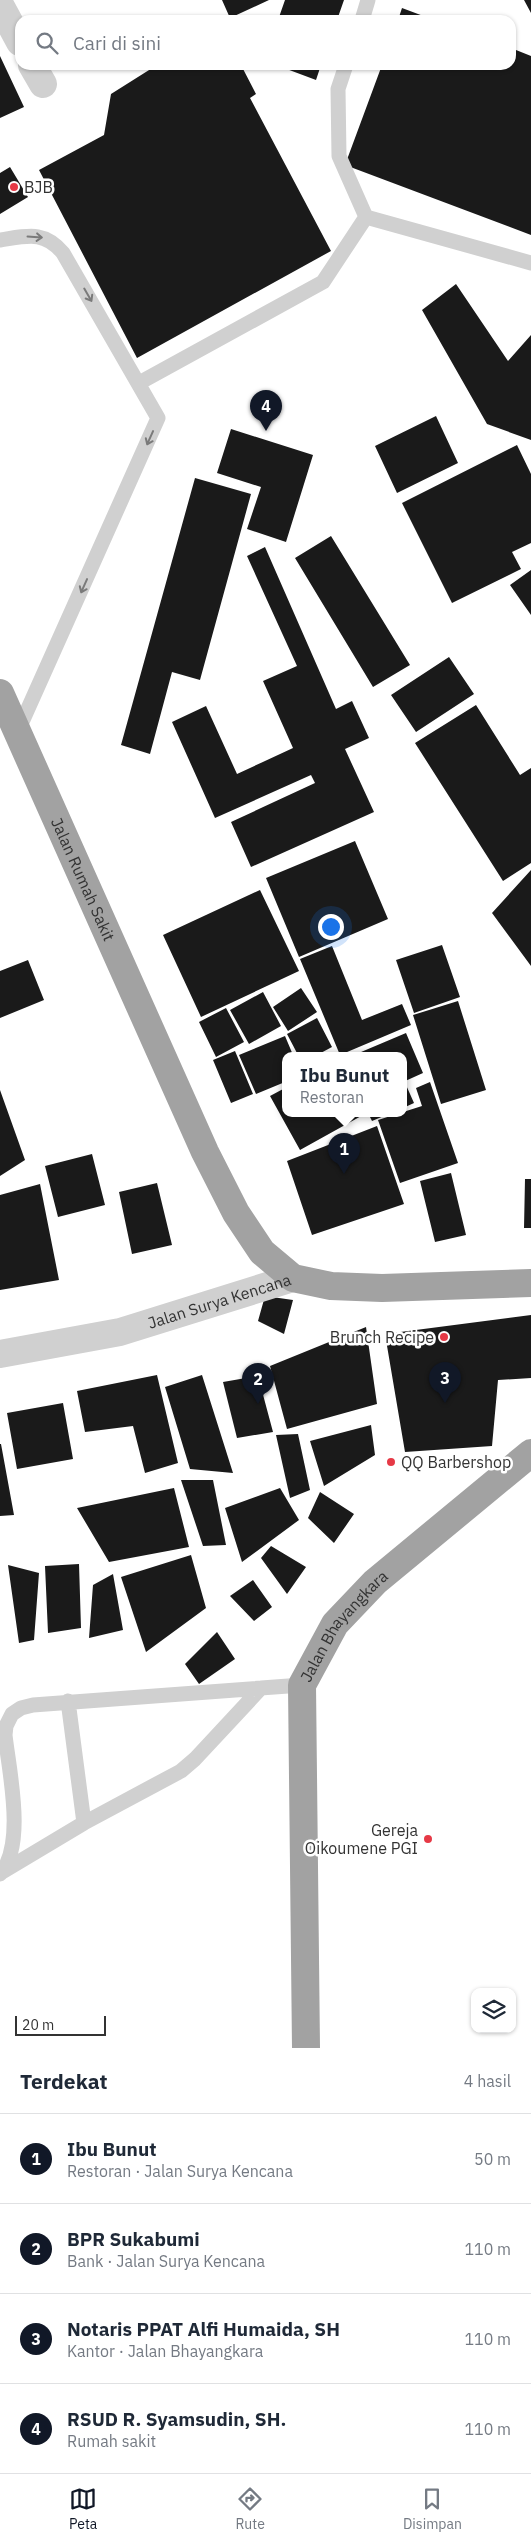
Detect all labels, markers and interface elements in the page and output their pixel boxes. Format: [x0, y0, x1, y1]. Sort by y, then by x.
search box [15, 15, 516, 70]
icon: search [33, 29, 61, 57]
text: Cari di sini [73, 31, 161, 55]
place label: BJB [24, 177, 53, 197]
marker: BJB [8, 181, 20, 193]
one-way arrow [26, 232, 42, 241]
one-way arrow [83, 288, 93, 303]
pin: 4 [250, 390, 282, 431]
one-way arrow [145, 430, 155, 445]
one-way arrow [78, 578, 88, 593]
street label: Jalan Rumah Sakit [47, 814, 119, 944]
your location [318, 914, 344, 940]
popup [282, 1052, 407, 1117]
text: Ibu Bunut [300, 1063, 389, 1087]
text: Restoran [300, 1087, 364, 1107]
pin: 1 [328, 1133, 360, 1174]
street label: Jalan Surya Kencana [145, 1269, 294, 1333]
place label: Brunch Recipe [330, 1327, 434, 1347]
marker: Brunch Recipe [438, 1331, 450, 1343]
pin: 3 [429, 1362, 461, 1403]
pin: 2 [242, 1363, 274, 1404]
place label: QQ Barbershop [401, 1452, 511, 1472]
marker: QQ Barbershop [385, 1456, 397, 1468]
street label: Jalan Bhayangkara [296, 1565, 392, 1685]
place label: Gereja Oikoumene PGI [305, 1820, 418, 1858]
marker: Gereja Oikoumene PGI [422, 1833, 434, 1845]
map controls [471, 1988, 516, 2033]
button: layers [471, 1988, 516, 2033]
scale bar [15, 2013, 106, 2036]
text: 20 m [22, 2016, 54, 2034]
text: Terdekat [20, 2067, 108, 2095]
text: 4 hasil [464, 2071, 511, 2091]
text: Ibu Bunut [67, 2137, 157, 2161]
text: 1 [31, 2149, 41, 2169]
text: 50 m [474, 2149, 511, 2169]
text: Restoran · Jalan Surya Kencana [67, 2161, 293, 2181]
text: BPR Sukabumi [67, 2227, 200, 2251]
text: 2 [31, 2239, 41, 2259]
text: 110 m [464, 2239, 511, 2259]
text: Bank · Jalan Surya Kencana [67, 2251, 265, 2271]
text: Notaris PPAT Alfi Humaida, SH [67, 2317, 340, 2341]
text: 3 [31, 2329, 41, 2349]
text: 110 m [464, 2329, 511, 2349]
text: Kantor · Jalan Bhayangkara [67, 2341, 263, 2361]
text: RSUD R. Syamsudin, SH. [67, 2407, 286, 2431]
text: 4 [31, 2419, 41, 2439]
text: 110 m [464, 2419, 511, 2439]
text: Rumah sakit [67, 2431, 156, 2451]
tab: Peta [69, 2485, 97, 2533]
tab: Rute [235, 2485, 265, 2533]
tab: Disimpan [403, 2485, 462, 2533]

